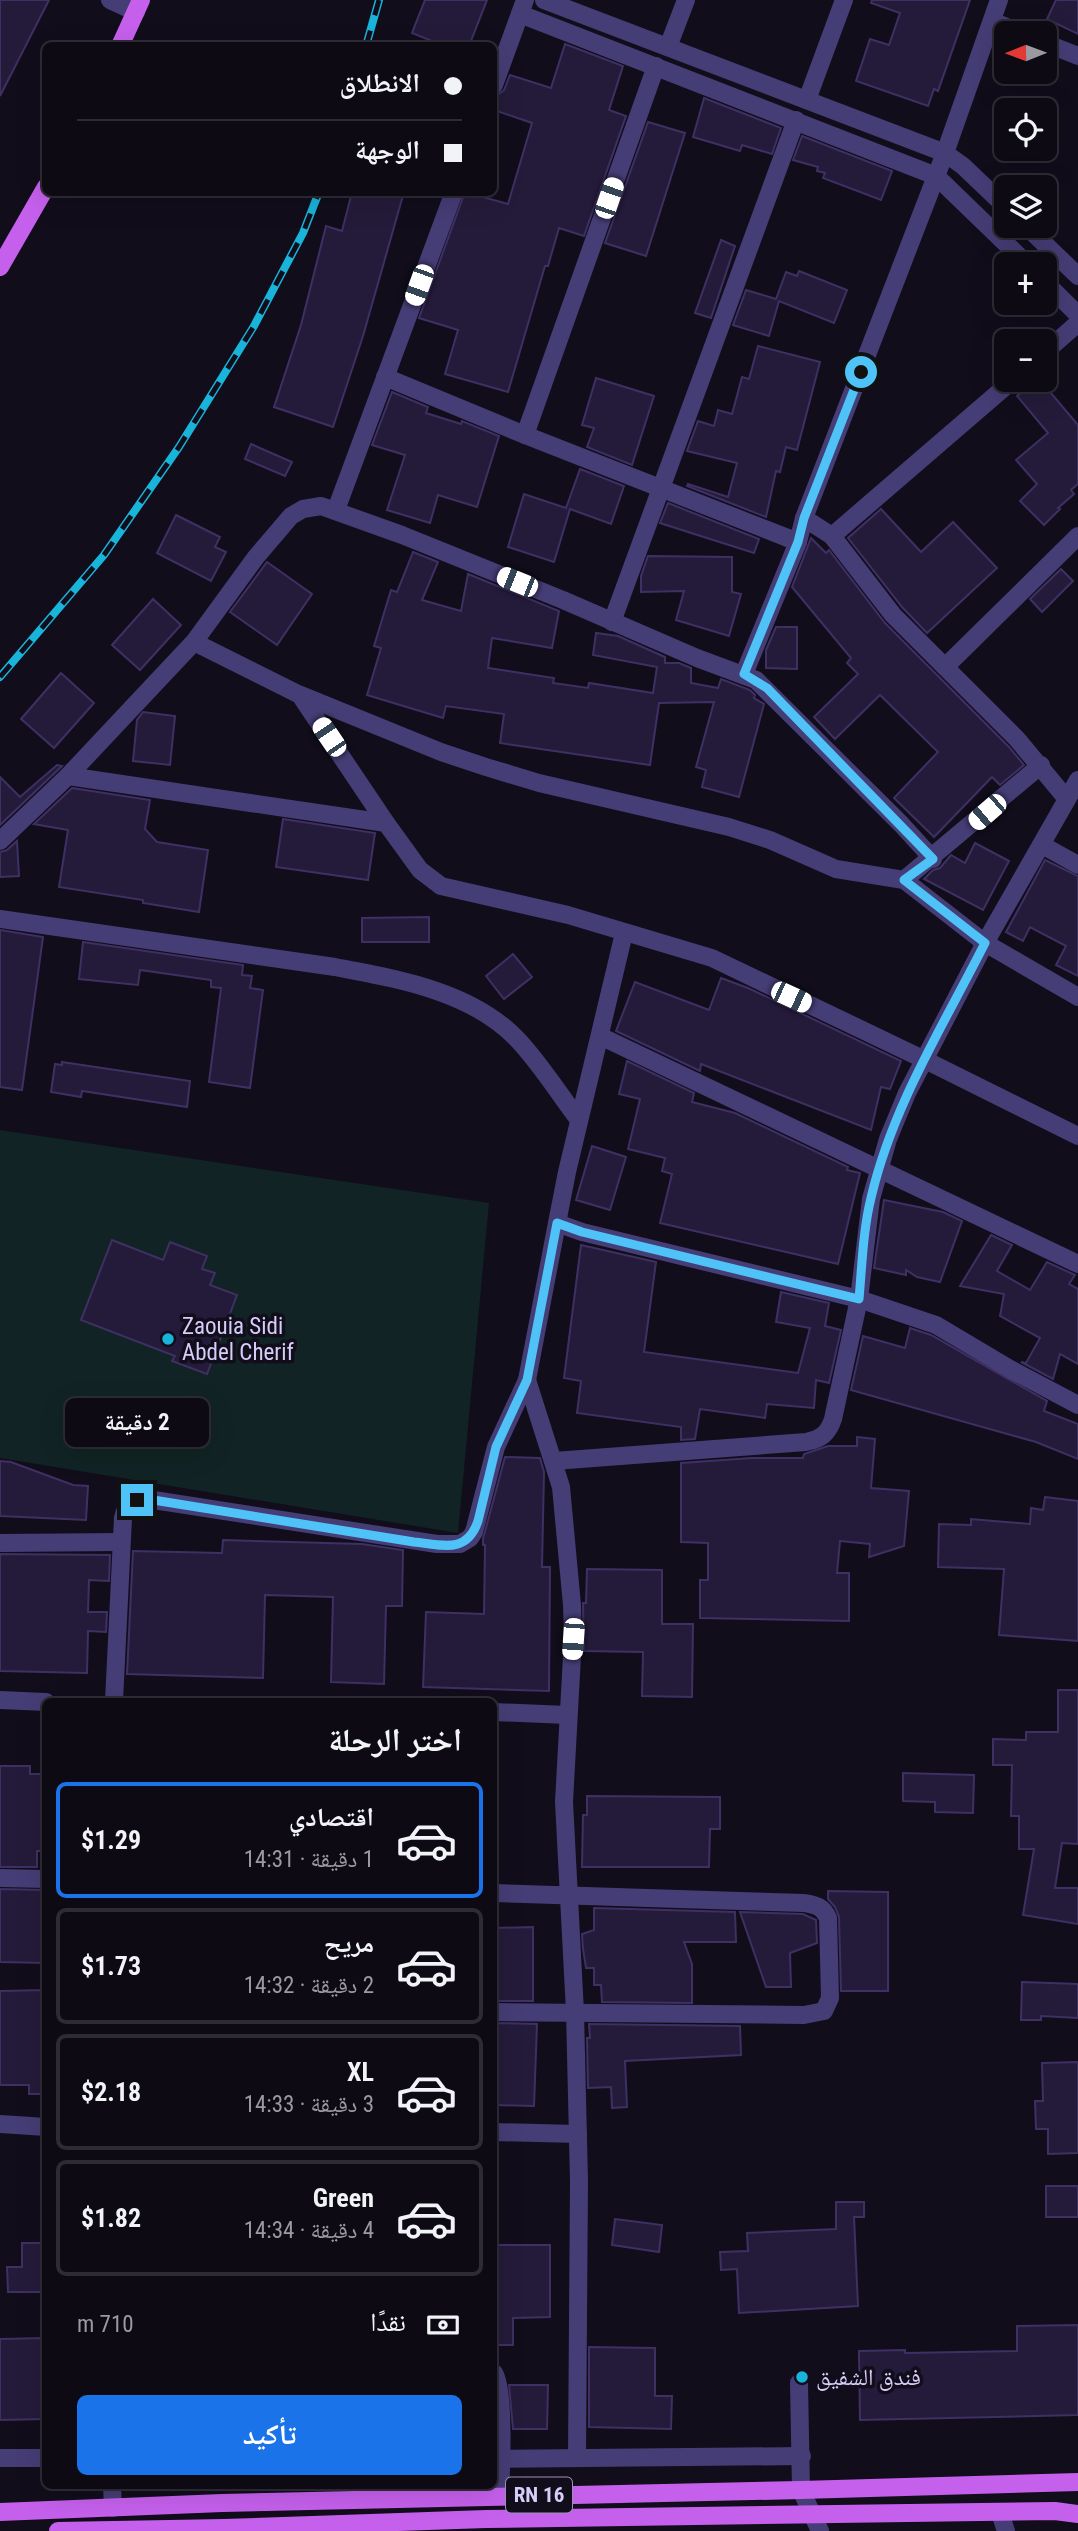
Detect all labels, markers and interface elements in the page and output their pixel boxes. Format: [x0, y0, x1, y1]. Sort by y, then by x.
north arrow [994, 21, 1057, 84]
map controls [994, 21, 1057, 392]
text: الانطلاق [340, 68, 420, 98]
button: locate [994, 98, 1057, 161]
text: الوجهة [355, 135, 420, 165]
car [593, 175, 626, 221]
button: layers [994, 175, 1057, 238]
button: + [994, 252, 1057, 315]
car [402, 262, 437, 308]
button: − [994, 329, 1057, 392]
route start [845, 356, 877, 388]
car [494, 564, 541, 600]
car [309, 714, 350, 760]
car [965, 790, 1010, 834]
car [768, 979, 815, 1015]
place label: Zaouia Sidi Abdel Cherif [182, 1313, 295, 1366]
marker: Zaouia Sidi Abdel Cherif [160, 1331, 176, 1347]
callout: 2 دقيقة [65, 1398, 209, 1448]
text: 2 دقيقة [104, 1409, 170, 1436]
route end [121, 1484, 153, 1516]
car [562, 1617, 585, 1661]
text: اختر الرحلة [328, 1721, 462, 1759]
text: اقتصادي [289, 1802, 374, 1832]
icon: car [395, 1809, 458, 1872]
text: $1.29 [81, 1825, 141, 1855]
text: 1 دقيقة · 14:31 [244, 1846, 374, 1873]
text: مريح [324, 1928, 374, 1958]
icon: car [395, 1935, 458, 1998]
text: $1.73 [81, 1951, 141, 1981]
text: 2 دقيقة · 14:32 [244, 1972, 374, 1999]
text: XL [347, 2057, 374, 2087]
icon: car [395, 2061, 458, 2124]
text: $2.18 [81, 2077, 141, 2107]
text: 3 دقيقة · 14:33 [244, 2091, 374, 2118]
text: Green [313, 2183, 374, 2213]
icon: car [395, 2187, 458, 2250]
text: $1.82 [81, 2203, 141, 2233]
text: 4 دقيقة · 14:34 [244, 2217, 374, 2244]
icon: cash [424, 2306, 462, 2344]
text: نقدًا [370, 2307, 406, 2337]
text: 710 m [77, 2311, 134, 2338]
place label: فندق الشفيق [816, 2364, 921, 2391]
marker: فندق الشفيق [794, 2369, 810, 2385]
button: تأكيد [77, 2395, 462, 2475]
road number: RN 16 [506, 2478, 572, 2512]

